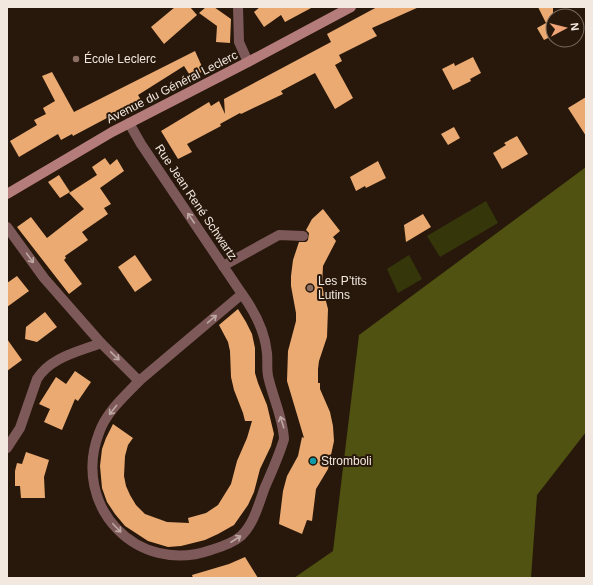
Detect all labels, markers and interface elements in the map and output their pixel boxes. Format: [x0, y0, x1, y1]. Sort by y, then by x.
north arrow [545, 8, 585, 48]
text: N [568, 22, 581, 32]
street label: Avenue du Général Leclerc [104, 48, 240, 126]
place label: École Leclerc [84, 51, 156, 66]
marker: École Leclerc [71, 54, 81, 64]
street label: Rue Jean René Schwartz [152, 142, 240, 262]
one-way arrow [187, 213, 195, 224]
one-way arrow [26, 253, 34, 264]
place label: Les P’tits Lutins [318, 274, 367, 302]
marker: Les P’tits Lutins [305, 283, 315, 293]
one-way arrow [207, 315, 218, 324]
one-way arrow [110, 352, 120, 361]
one-way arrow [109, 404, 118, 415]
one-way arrow [278, 416, 285, 429]
place label: Stromboli [321, 454, 372, 468]
marker: Stromboli [308, 456, 318, 466]
one-way arrow [112, 523, 121, 533]
one-way arrow [230, 535, 241, 543]

